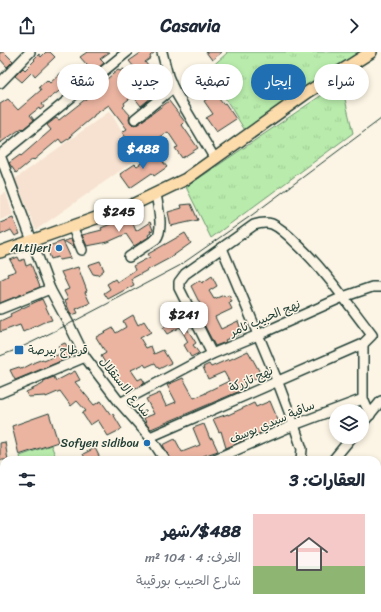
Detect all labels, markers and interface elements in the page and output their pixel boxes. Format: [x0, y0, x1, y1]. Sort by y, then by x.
text: Casavia [161, 10, 220, 42]
icon: share [16, 15, 38, 37]
icon: forward [343, 15, 365, 37]
chip: شقة [57, 64, 109, 100]
chip: جديد [117, 64, 173, 100]
chip: تصفية [181, 64, 243, 100]
chip: إيجار [251, 64, 306, 100]
chip: شراء [314, 64, 369, 100]
pin: $488 [119, 136, 167, 170]
text: $488 [127, 137, 159, 160]
pin: $245 [95, 199, 143, 233]
text: $245 [103, 200, 135, 223]
place label: ALtijeri [10, 237, 52, 259]
marker: ALtijeri [54, 243, 64, 253]
street label: نهج الحبيب ثامر [225, 293, 304, 343]
pin: $241 [160, 302, 208, 336]
text: $241 [169, 303, 199, 326]
place label: قرطاج بيرصة [28, 339, 88, 361]
marker: قرطاج بيرصة [13, 344, 25, 356]
street label: شارع الاستقلال [94, 352, 156, 422]
street label: نهج تازركة [225, 359, 277, 399]
street label: ساقية سيدي يوسف [226, 394, 318, 450]
map controls [329, 404, 369, 444]
button: layers [329, 404, 369, 444]
place label: Sofyen sidibou [61, 432, 140, 454]
marker: Sofyen sidibou [142, 438, 152, 448]
text: العقارات: 3 [289, 465, 365, 495]
icon: filters [16, 469, 38, 491]
text: $488/شهر [162, 516, 241, 546]
icon: home [285, 530, 333, 578]
text: الغرف: 4 · 104 m² [145, 546, 241, 569]
text: شارع الحبيب بورقيبة [136, 569, 241, 592]

